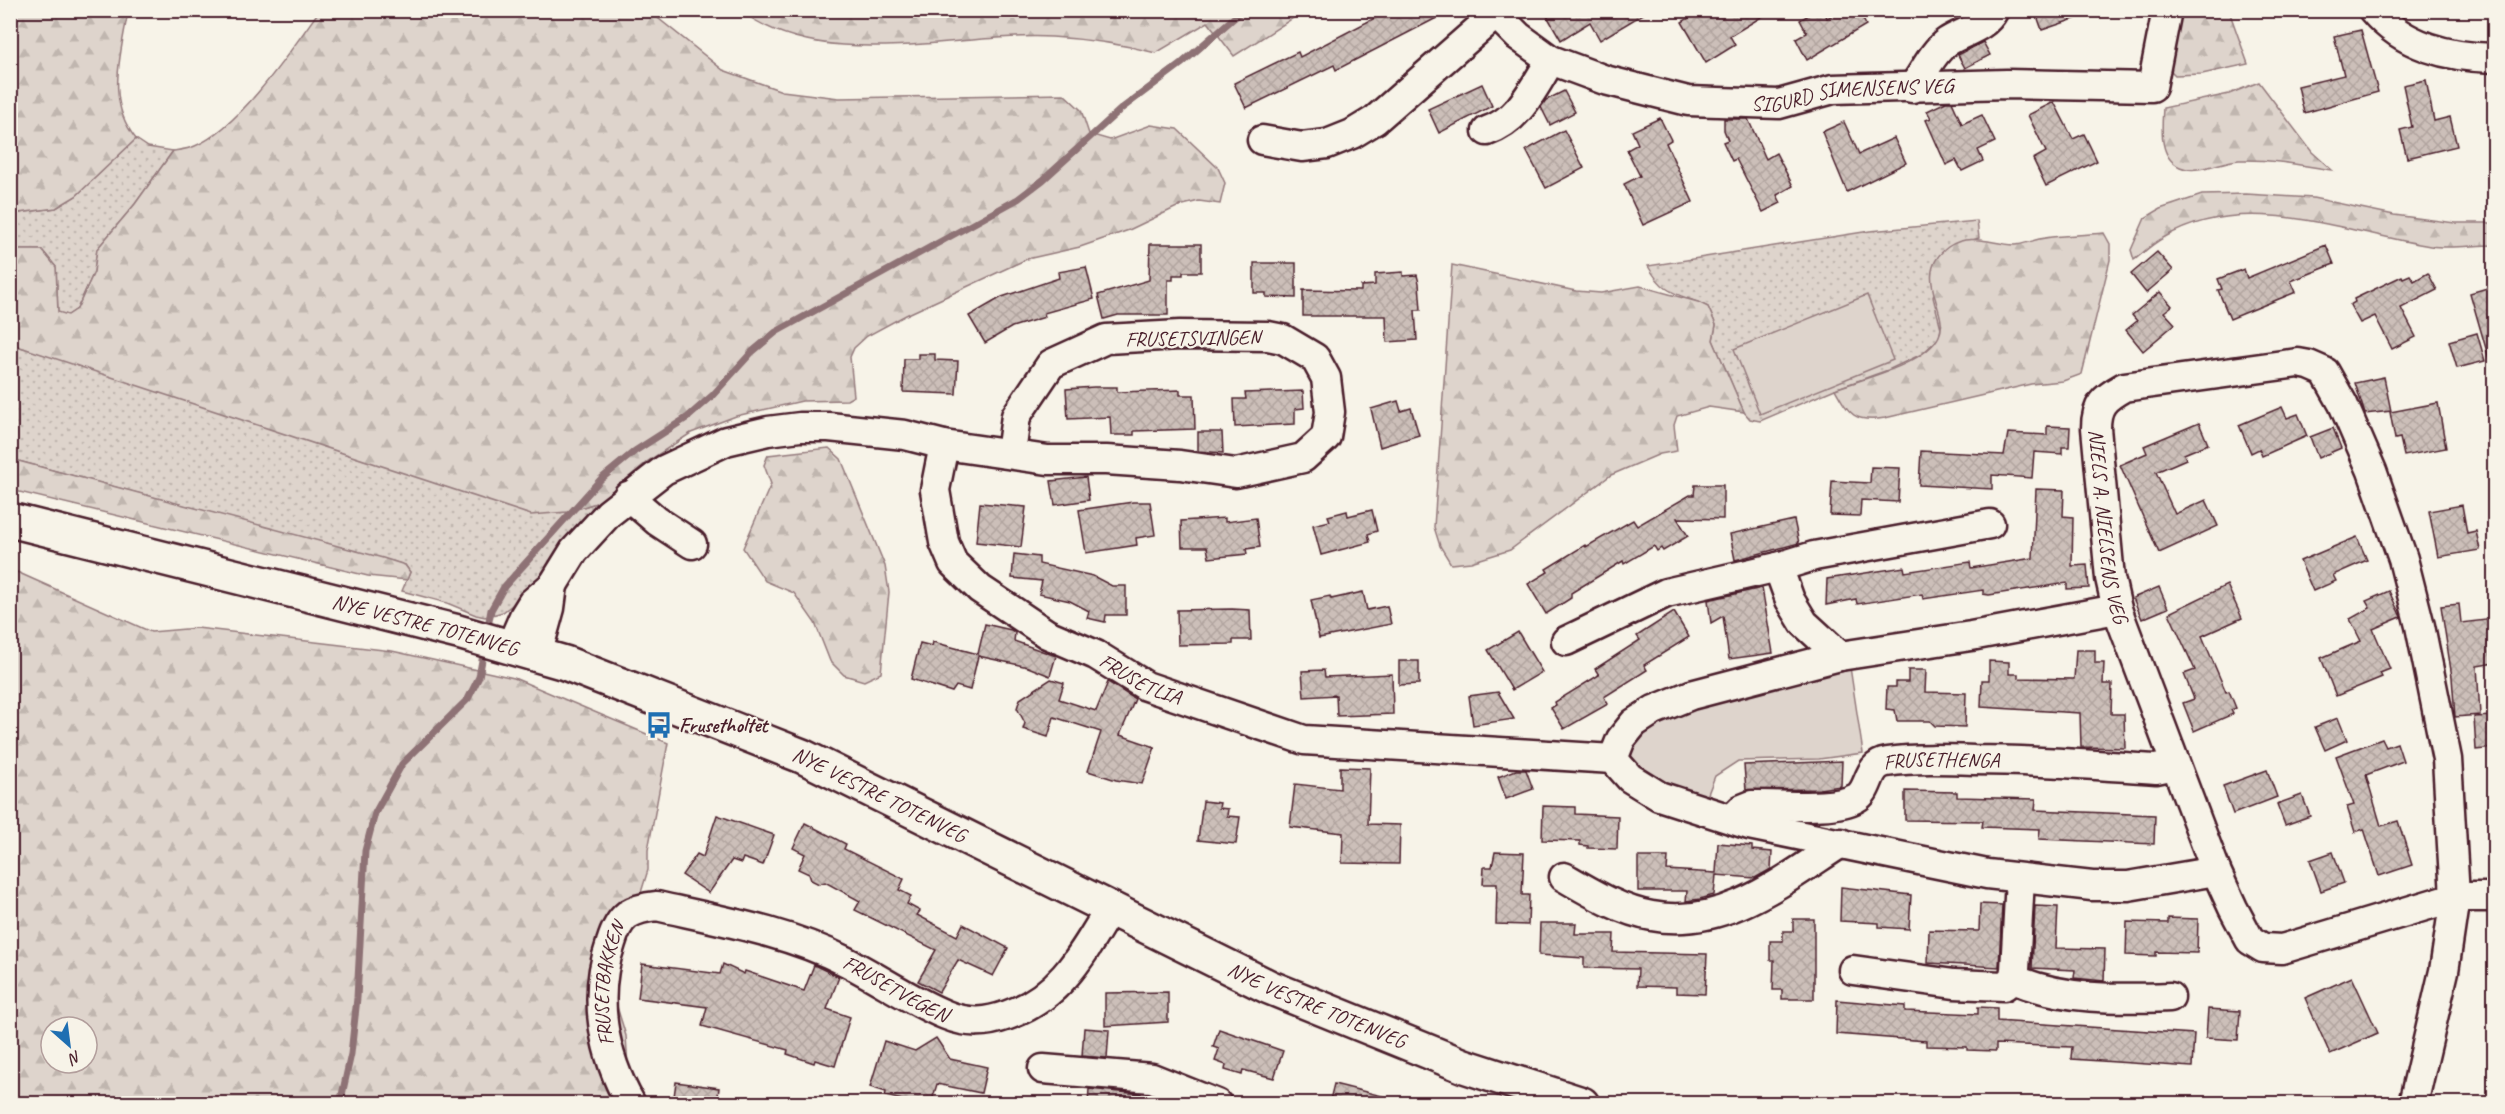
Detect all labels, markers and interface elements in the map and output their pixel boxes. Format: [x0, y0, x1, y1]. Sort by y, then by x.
street label: SIGURD SIMENSENS VEG [1751, 72, 1957, 117]
street label: FRUSETSVINGEN [1125, 324, 1264, 352]
street label: NIELS A. NIELSENS VEG [2083, 428, 2135, 630]
street label: NYE VESTRE TOTENVEG [330, 588, 523, 662]
street label: FRUSETLIA [1095, 647, 1186, 711]
bus stop icon: Frusetholtet [644, 710, 674, 740]
place label: Frusetholtet [679, 712, 769, 738]
street label: NYE VESTRE TOTENVEG [789, 741, 973, 849]
street label: FRUSETHENGA [1882, 746, 2001, 775]
street label: FRUSETBAKKEN [588, 915, 632, 1048]
street label: FRUSETVEGEN [839, 949, 956, 1029]
street label: NYE VESTRE TOTENVEG [1224, 956, 1412, 1055]
north arrow [39, 1015, 99, 1075]
text: N [64, 1046, 85, 1070]

